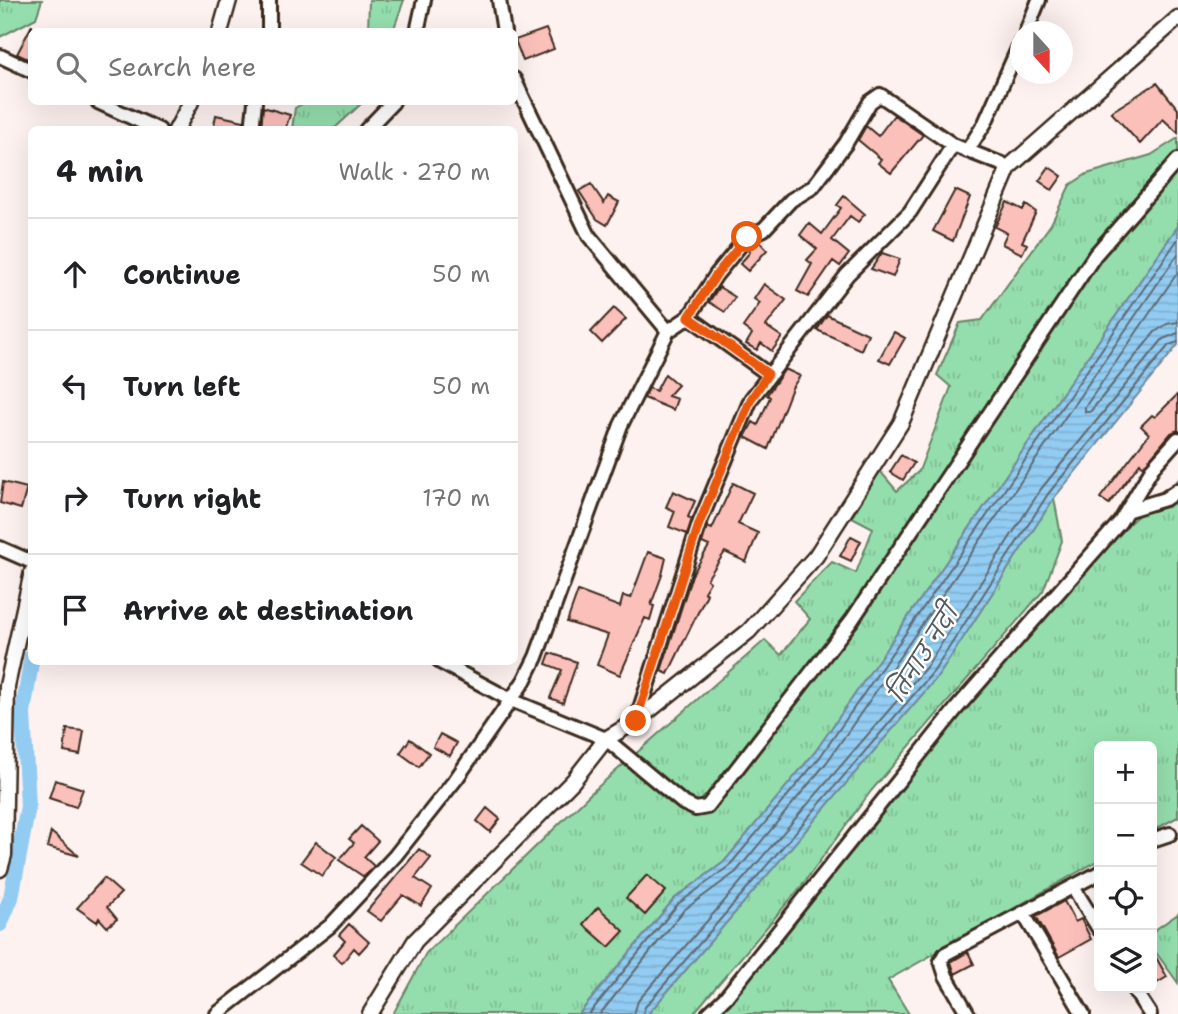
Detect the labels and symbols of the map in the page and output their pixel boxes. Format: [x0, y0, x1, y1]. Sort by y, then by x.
north arrow [1010, 21, 1073, 84]
route start [731, 221, 762, 252]
water label: तिनाउ नदी [879, 593, 968, 708]
route end [620, 705, 651, 736]

